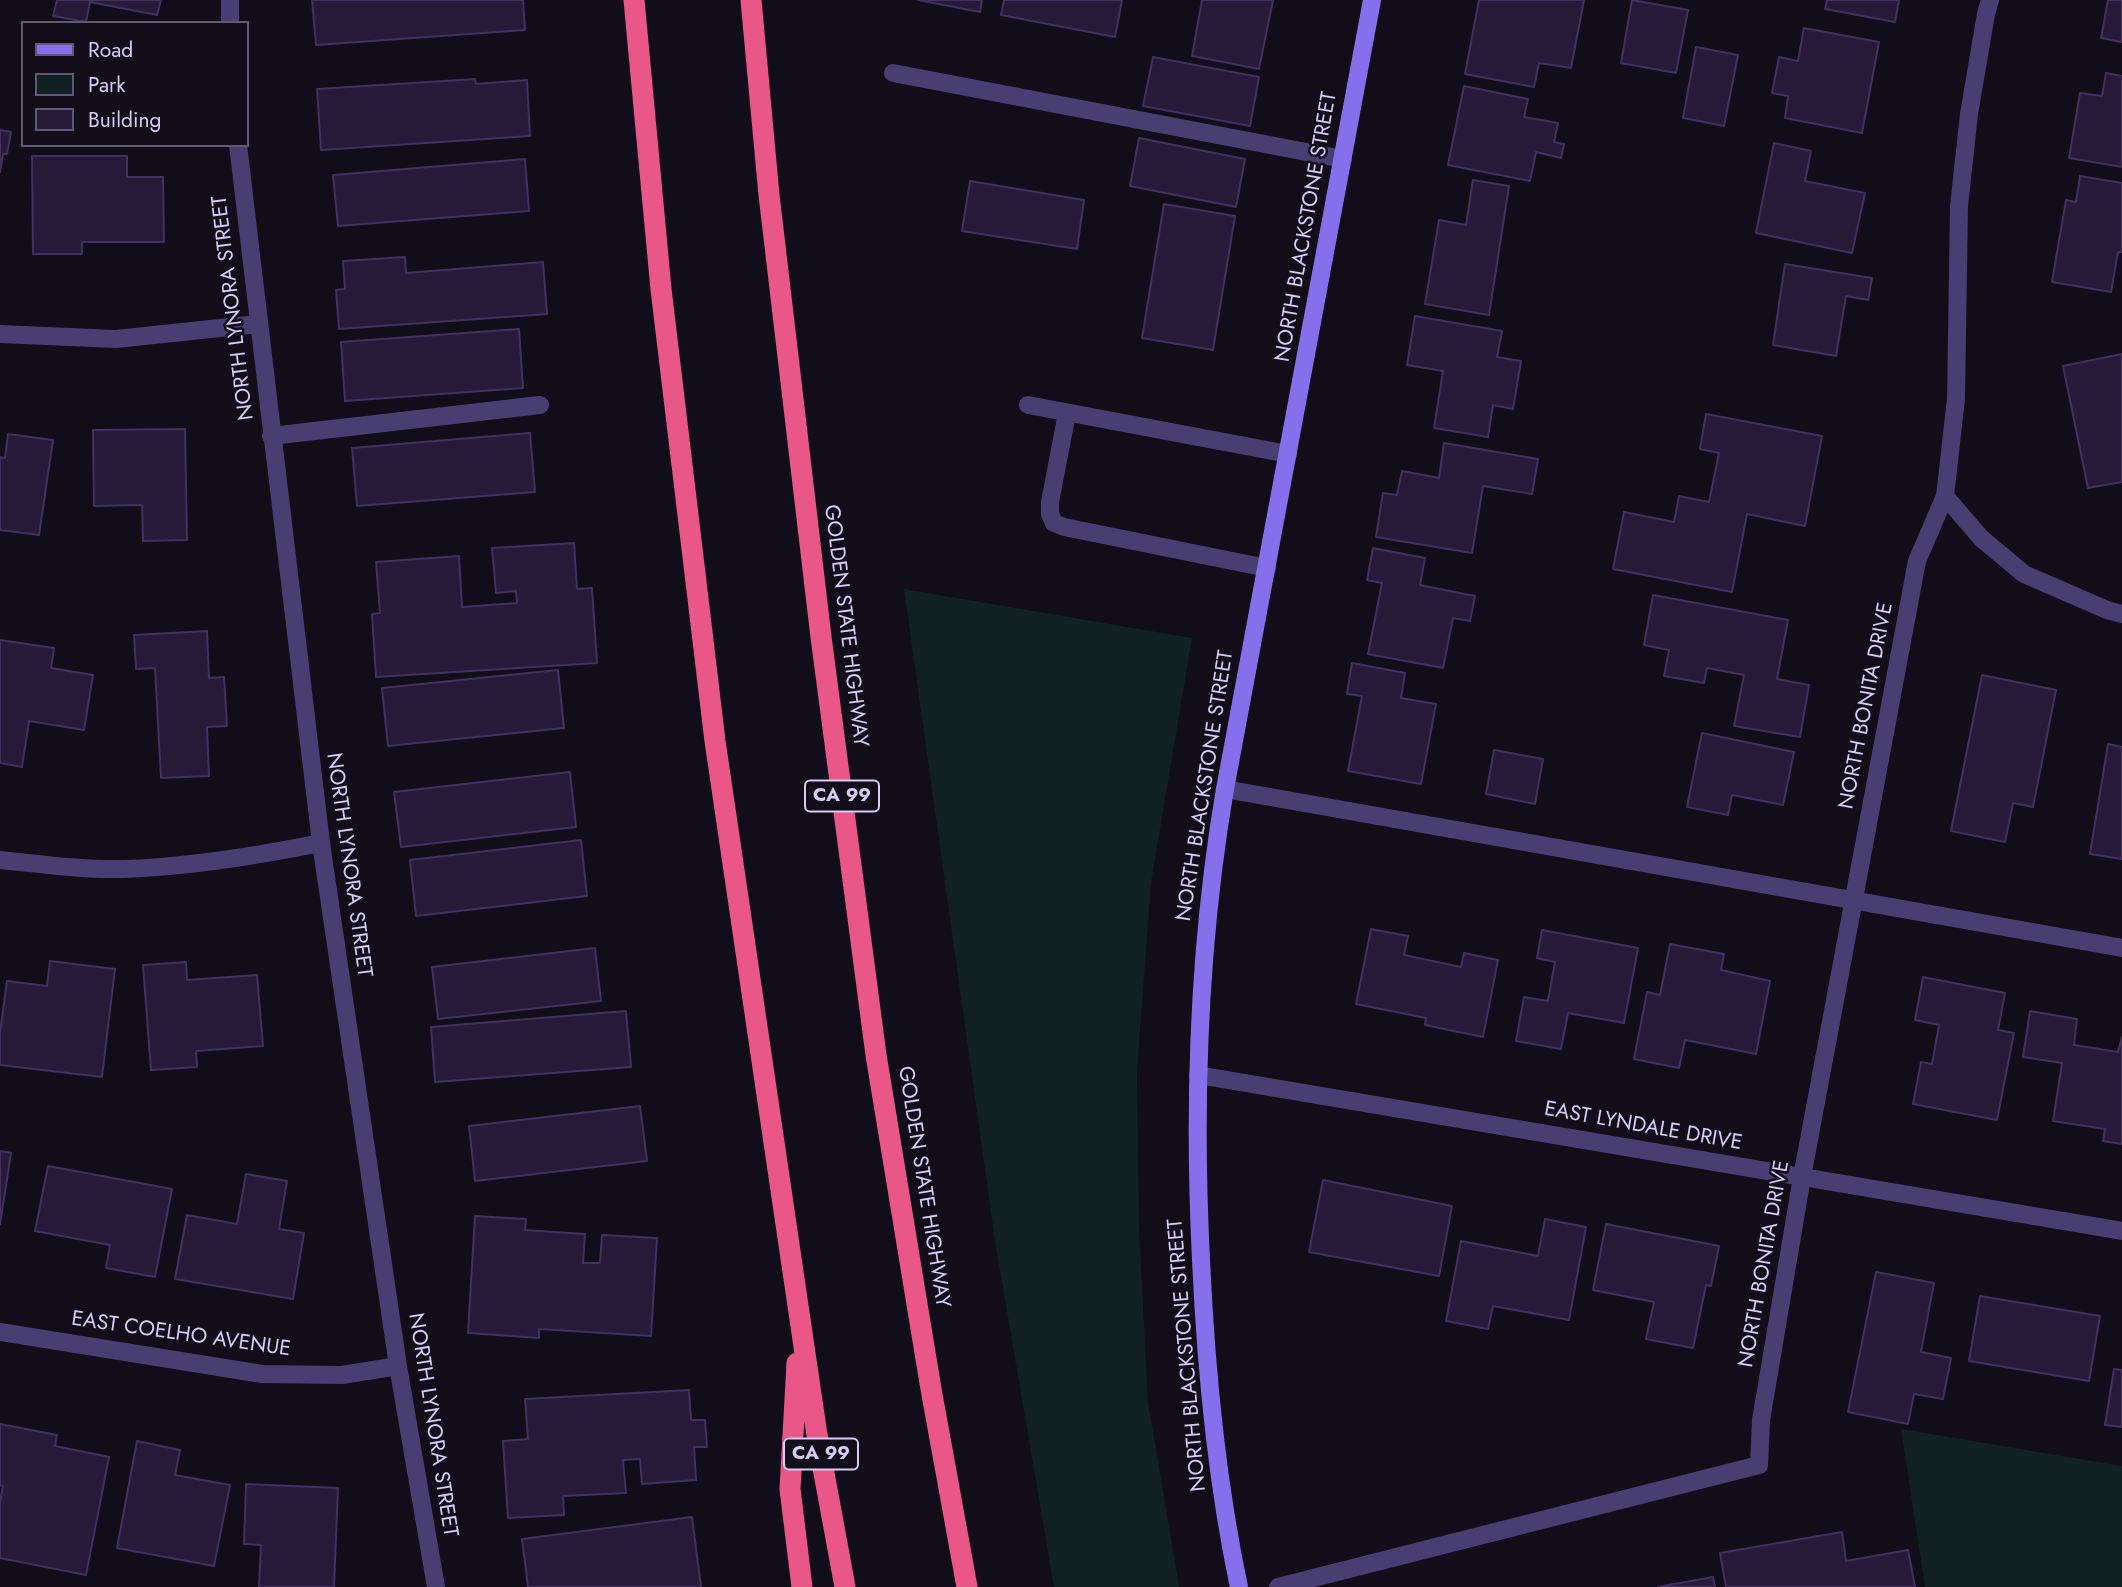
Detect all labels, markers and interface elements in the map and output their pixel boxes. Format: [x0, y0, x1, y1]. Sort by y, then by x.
legend [21, 21, 248, 147]
text: Road [88, 35, 133, 65]
text: Park [88, 70, 125, 100]
street label: NORTH BLACKSTONE STREET [1271, 90, 1343, 364]
text: Building [88, 105, 161, 135]
street label: NORTH LYNORA STREET [208, 194, 260, 422]
street label: GOLDEN STATE HIGHWAY [818, 503, 872, 749]
street label: NORTH BONITA DRIVE [1835, 601, 1899, 811]
street label: NORTH BLACKSTONE STREET [1172, 649, 1240, 923]
street label: NORTH LYNORA STREET [320, 751, 376, 979]
road number: CA 99 [805, 780, 879, 811]
street label: GOLDEN STATE HIGHWAY [891, 1064, 955, 1310]
street label: EAST LYNDALE DRIVE [1542, 1097, 1744, 1157]
street label: NORTH BONITA DRIVE [1734, 1158, 1796, 1370]
street label: NORTH BLACKSTONE STREET [1164, 1218, 1212, 1492]
street label: EAST COELHO AVENUE [70, 1307, 292, 1363]
street label: NORTH LYNORA STREET [402, 1311, 462, 1539]
road number: CA 99 [784, 1438, 858, 1470]

